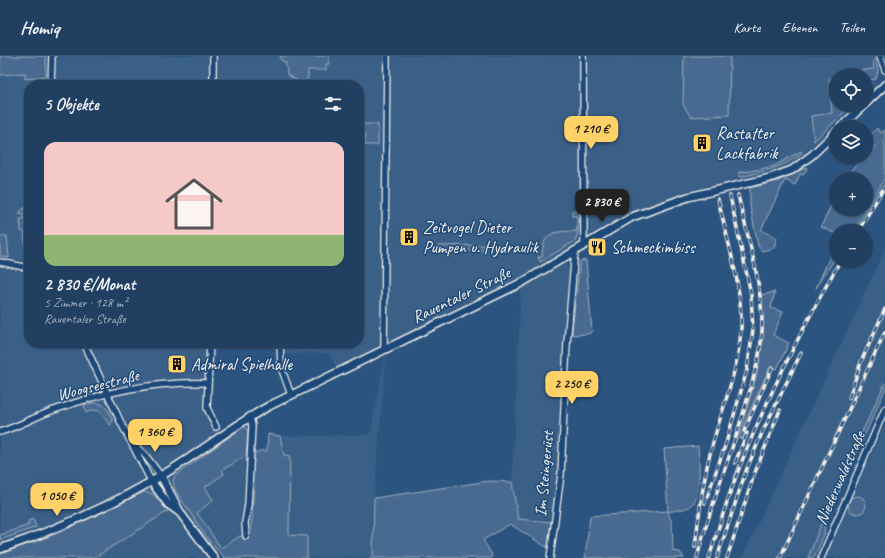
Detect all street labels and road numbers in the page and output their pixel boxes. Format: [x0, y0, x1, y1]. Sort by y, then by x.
street label: Rauentaler Straße [408, 262, 515, 328]
street label: Woogseestraße [55, 364, 143, 405]
street label: Niederwaldstraße [810, 427, 871, 528]
street label: Im Steingerüst [530, 428, 558, 518]

